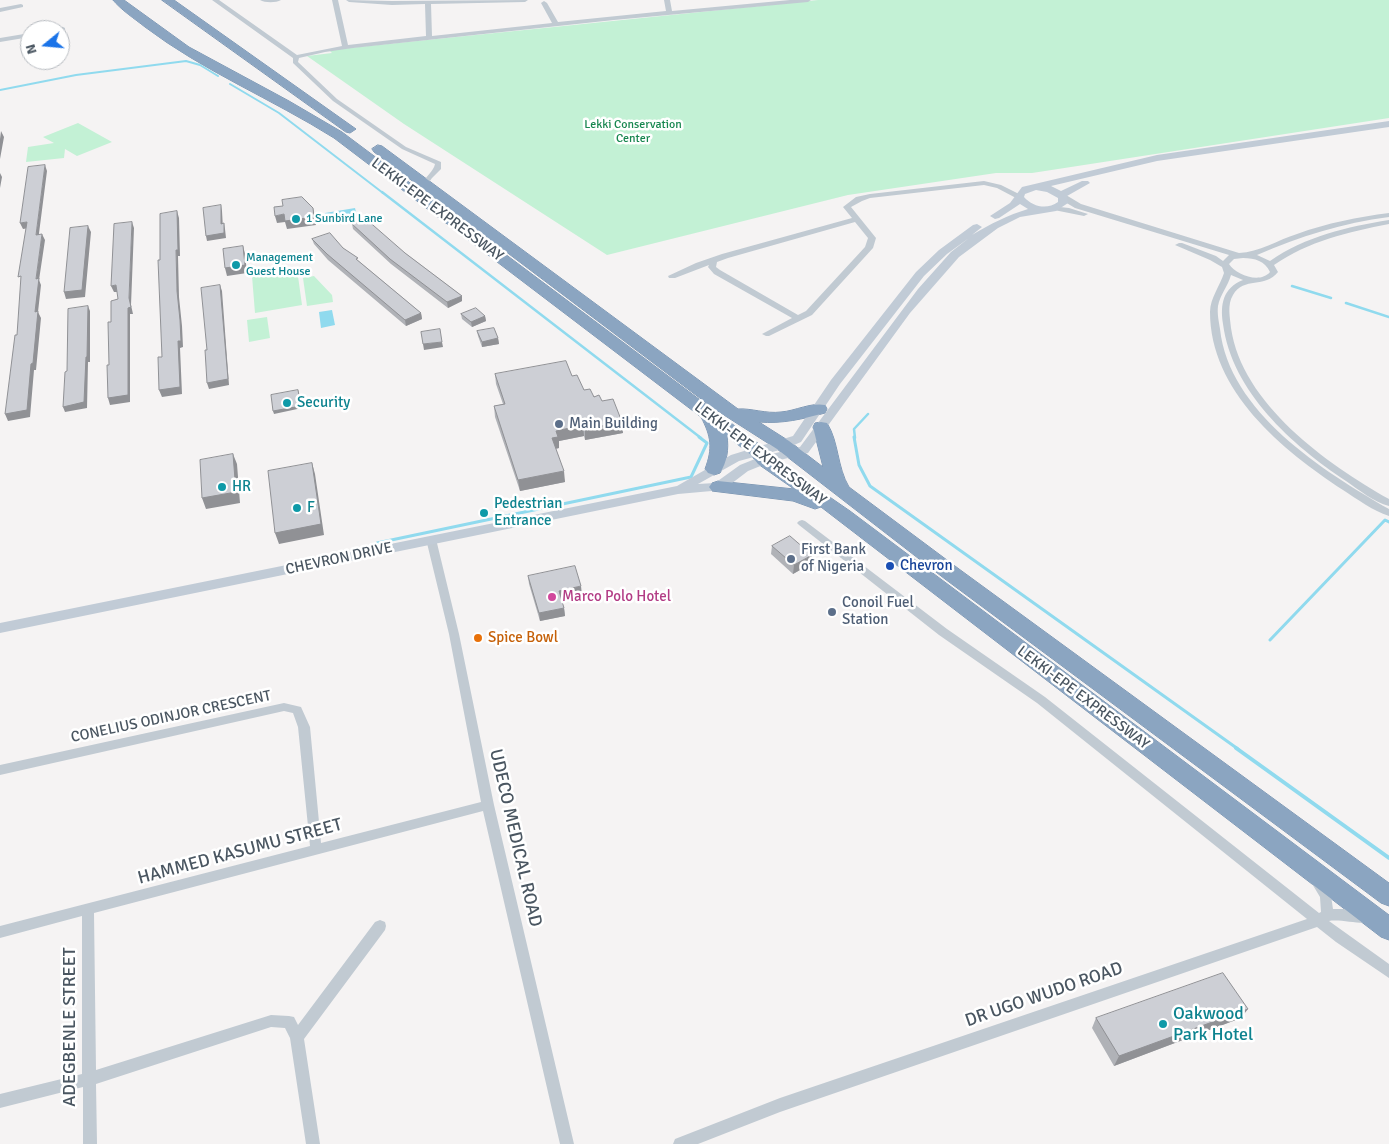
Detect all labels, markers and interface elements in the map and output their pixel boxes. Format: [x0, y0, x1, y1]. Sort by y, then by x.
north arrow [20, 20, 70, 70]
text: N [22, 42, 41, 56]
park label: Lekki Conservation Center [584, 118, 682, 146]
street label: LEKKI-EPE EXPRESSWAY [368, 155, 506, 265]
place label: 1 Sunbird Lane [306, 212, 383, 226]
marker: 1 Sunbird Lane [290, 213, 302, 225]
place label: Management Guest House [246, 251, 313, 279]
marker: Management Guest House [230, 259, 242, 271]
place label: Security [297, 394, 350, 412]
marker: Security [281, 397, 293, 409]
street label: LEKKI-EPE EXPRESSWAY [691, 399, 829, 509]
place label: Main Building [569, 415, 658, 433]
marker: Main Building [553, 418, 565, 430]
place label: HR [232, 478, 251, 496]
marker: HR [216, 481, 228, 493]
place label: Pedestrian Entrance [494, 495, 563, 530]
place label: F [307, 499, 315, 517]
marker: F [291, 502, 303, 514]
marker: Pedestrian Entrance [478, 507, 490, 519]
street label: CHEVRON DRIVE [284, 539, 394, 579]
place label: First Bank of Nigeria [801, 541, 866, 576]
marker: First Bank of Nigeria [785, 553, 797, 565]
place label: Chevron [900, 557, 953, 575]
marker: Chevron [884, 560, 896, 572]
place label: Marco Polo Hotel [562, 588, 671, 606]
marker: Marco Polo Hotel [546, 591, 558, 603]
place label: Conoil Fuel Station [842, 594, 914, 629]
marker: Conoil Fuel Station [826, 606, 838, 618]
place label: Spice Bowl [488, 629, 558, 647]
marker: Spice Bowl [472, 632, 484, 644]
street label: LEKKI-EPE EXPRESSWAY [1014, 643, 1152, 753]
street label: CONELIUS ODINJOR CRESCENT [69, 687, 273, 747]
street label: UDECO MEDICAL ROAD [484, 747, 546, 929]
street label: HAMMED KASUMU STREET [135, 814, 345, 890]
street label: ADEGBENLE STREET [59, 947, 81, 1107]
street label: DR UGO WUDO ROAD [962, 958, 1126, 1032]
place label: Oakwood Park Hotel [1173, 1003, 1253, 1046]
marker: Oakwood Park Hotel [1157, 1018, 1169, 1030]

